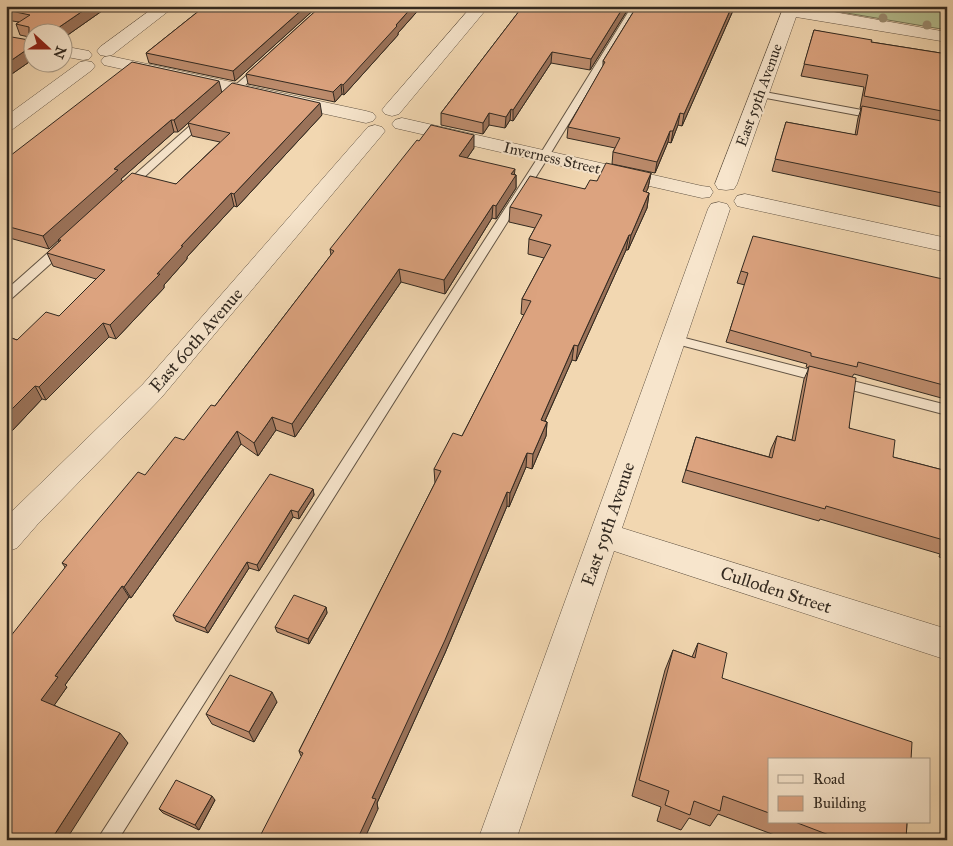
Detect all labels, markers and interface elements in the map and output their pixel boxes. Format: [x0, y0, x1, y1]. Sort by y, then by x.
north arrow [22, 22, 72, 72]
street label: East 59th Avenue [732, 41, 786, 149]
text: N [50, 44, 70, 61]
street label: Inverness Street [502, 138, 603, 178]
street label: East 60th Avenue [145, 283, 247, 397]
street label: East 59th Avenue [576, 459, 640, 589]
street label: Culloden Street [718, 562, 835, 619]
legend [768, 758, 930, 824]
text: Road [813, 770, 845, 788]
text: Building [813, 794, 867, 812]

